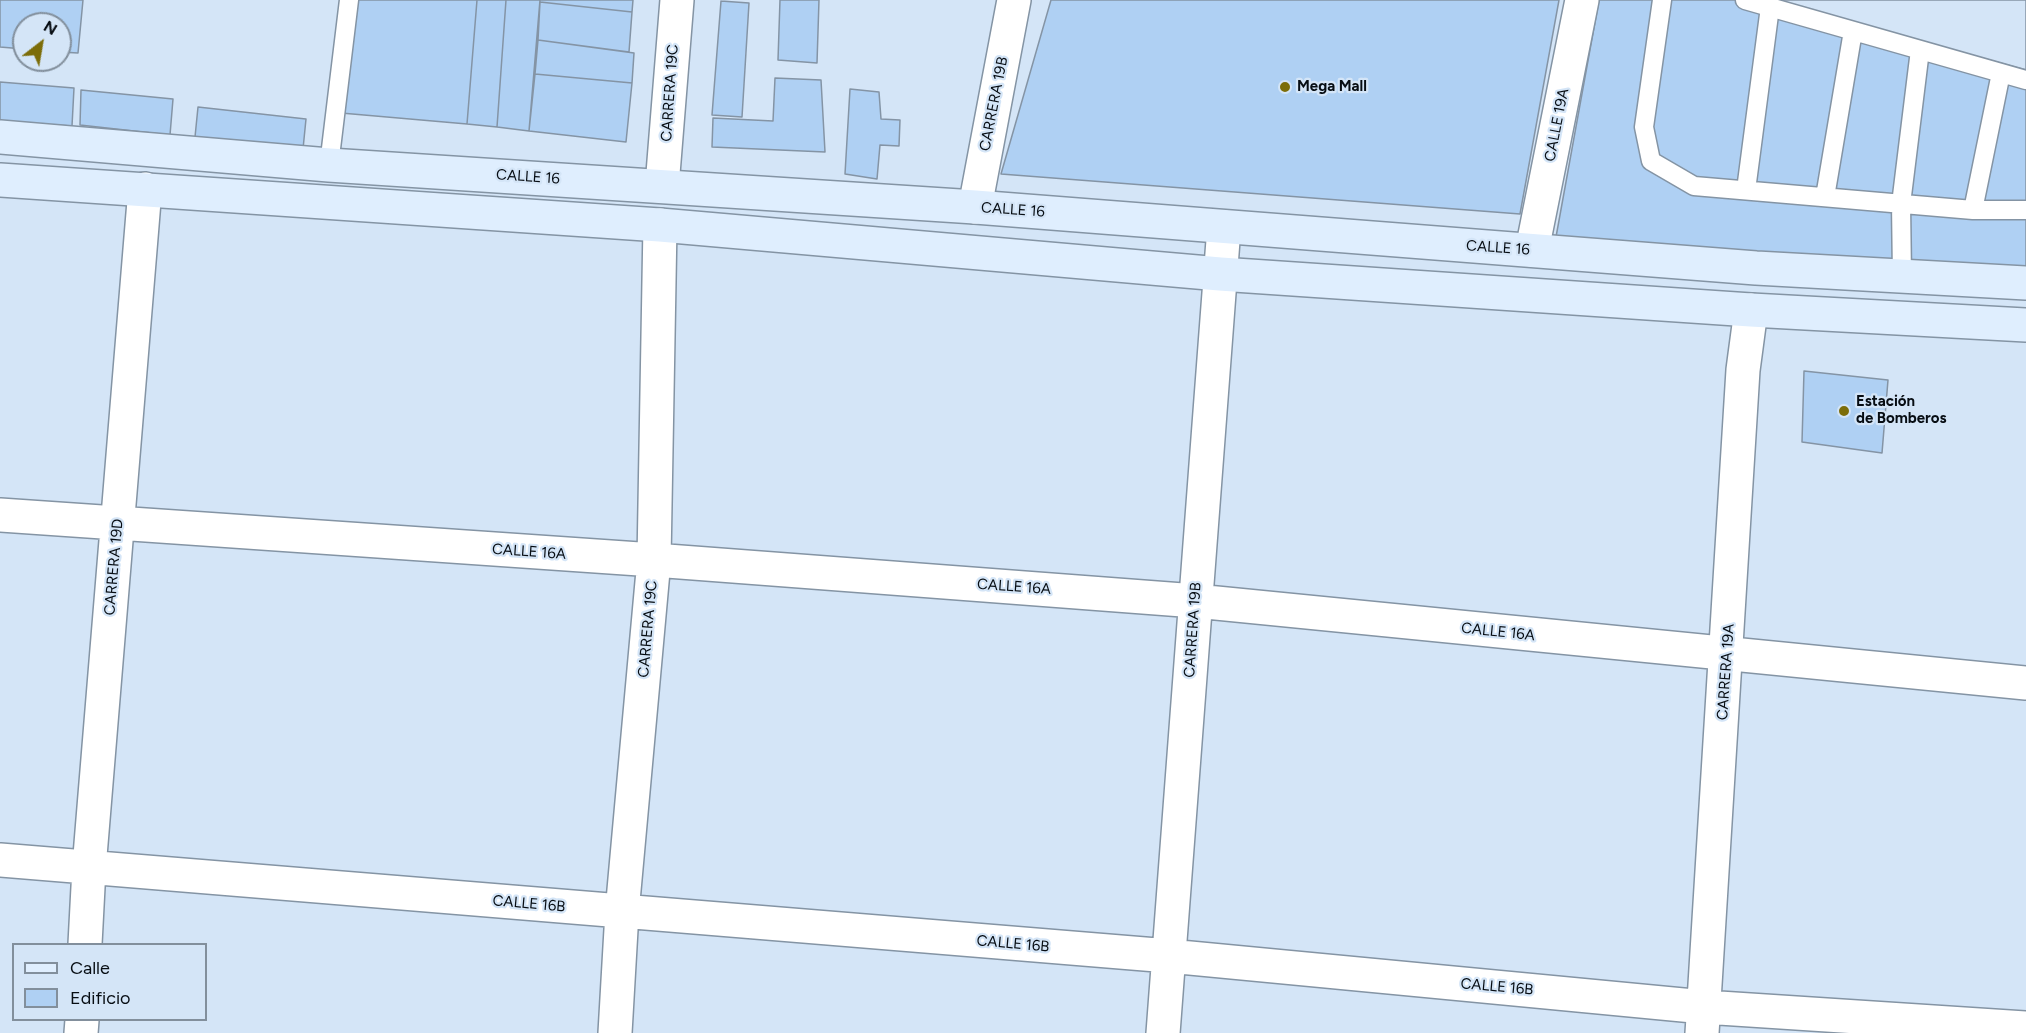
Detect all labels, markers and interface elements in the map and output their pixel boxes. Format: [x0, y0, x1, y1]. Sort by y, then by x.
north arrow [12, 12, 72, 72]
text: N [40, 17, 61, 39]
street label: CARRERA 19C [658, 44, 682, 142]
street label: CARRERA 19B [976, 55, 1012, 153]
place label: Mega Mall [1297, 78, 1367, 96]
marker: Mega Mall [1278, 80, 1292, 94]
street label: CALLE 19A [1541, 87, 1573, 163]
street label: CALLE 16 [496, 166, 560, 188]
street label: CALLE 16 [981, 199, 1045, 221]
street label: CALLE 16 [1466, 237, 1530, 259]
place label: Estación de Bomberos [1856, 393, 1946, 428]
marker: Estación de Bomberos [1837, 404, 1851, 418]
street label: CARRERA 19D [101, 518, 127, 616]
street label: CALLE 16A [491, 540, 567, 564]
street label: CALLE 16A [976, 575, 1052, 599]
street label: CARRERA 19C [635, 580, 661, 678]
street label: CARRERA 19B [1181, 582, 1205, 678]
street label: CALLE 16A [1460, 619, 1536, 645]
street label: CARRERA 19A [1714, 623, 1738, 721]
street label: CALLE 16B [492, 892, 566, 916]
street label: CALLE 16B [976, 932, 1050, 956]
legend [12, 943, 207, 1021]
text: Calle [70, 957, 110, 979]
street label: CALLE 16B [1460, 975, 1534, 999]
text: Edificio [70, 987, 131, 1009]

